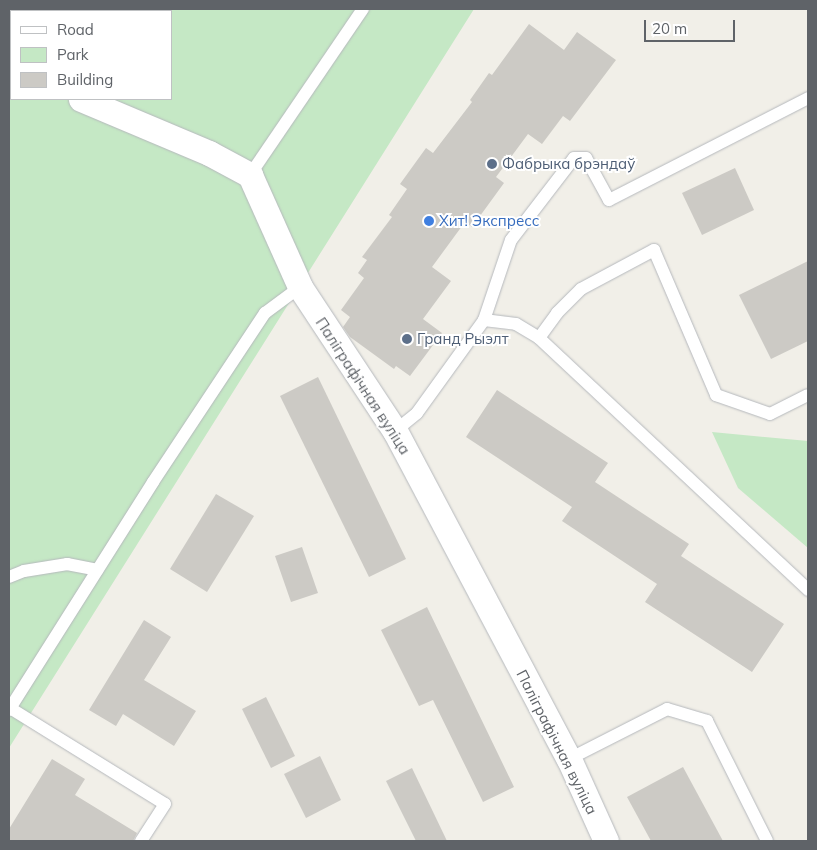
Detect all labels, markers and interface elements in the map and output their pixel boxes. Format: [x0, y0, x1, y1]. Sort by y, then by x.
legend [10, 10, 172, 100]
scale bar [647, 10, 738, 42]
text: 20 m [652, 19, 687, 38]
text: Road [57, 20, 94, 39]
text: Park [57, 45, 89, 64]
text: Building [57, 70, 113, 89]
place label: Фабрыка брэндаў [502, 155, 635, 173]
marker: Фабрыка брэндаў [486, 158, 498, 170]
place label: Хит! Экспресс [439, 212, 539, 230]
marker: Хит! Экспресс [423, 215, 435, 227]
street label: Паліграфічная вуліца [312, 314, 414, 458]
place label: Гранд Рыэлт [417, 330, 508, 348]
marker: Гранд Рыэлт [401, 333, 413, 345]
street label: Паліграфічная вуліца [513, 667, 601, 817]

